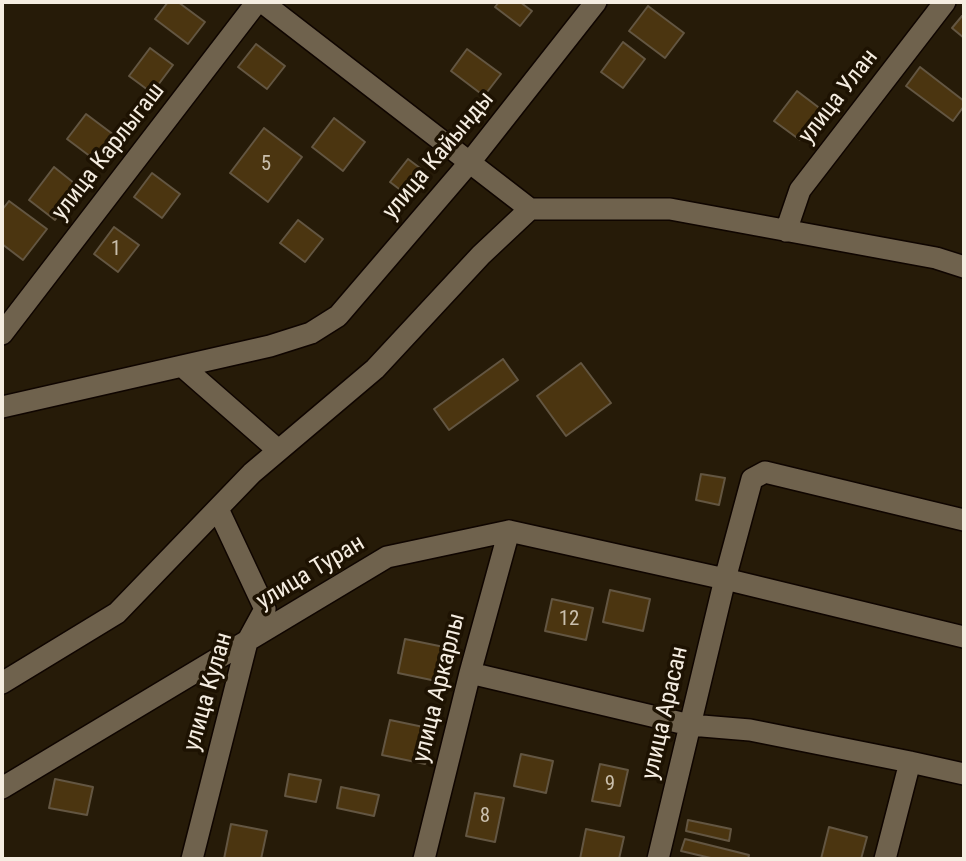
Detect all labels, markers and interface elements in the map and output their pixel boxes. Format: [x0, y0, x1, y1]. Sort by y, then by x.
street label: улица Улан [793, 44, 885, 150]
street label: улица Карлыгаш [47, 78, 171, 226]
street label: улица Кайынды [377, 86, 501, 226]
house number: 5 [261, 152, 271, 178]
house number: 1 [111, 237, 121, 263]
street label: улица Туран [252, 530, 370, 616]
house number: 12 [559, 607, 579, 633]
street label: улица Аркарлы [408, 611, 472, 765]
street label: улица Кулан [178, 629, 240, 755]
street label: улица Арасан [637, 644, 695, 782]
house number: 9 [605, 772, 615, 798]
house number: 8 [480, 804, 490, 830]

